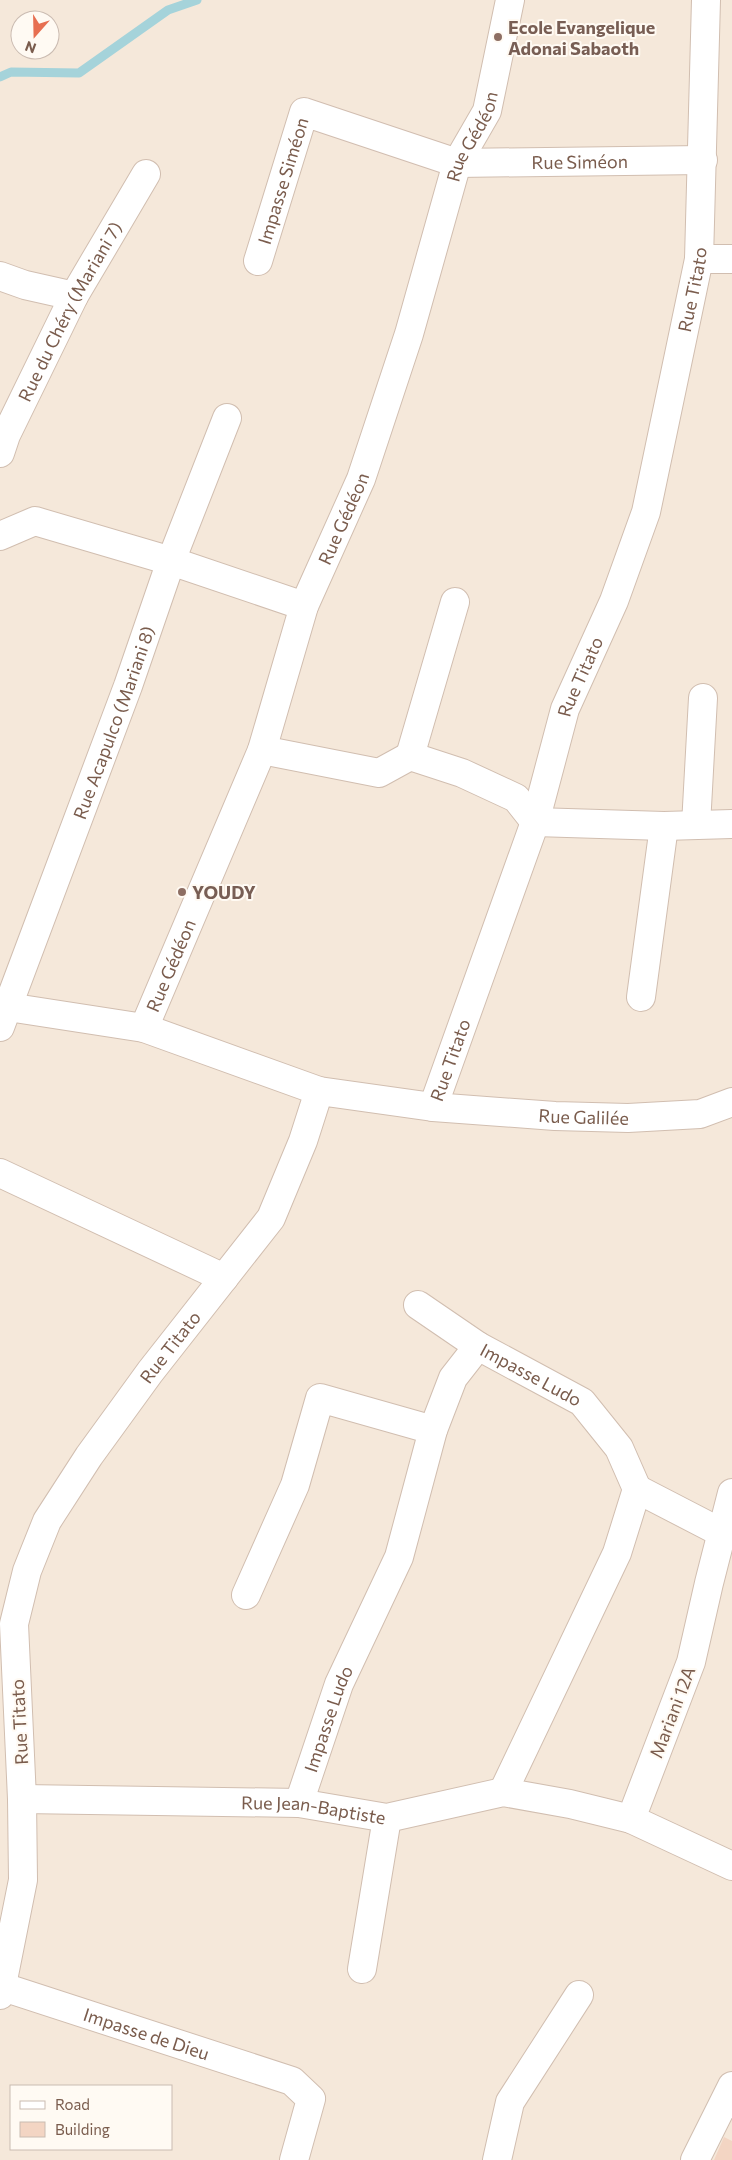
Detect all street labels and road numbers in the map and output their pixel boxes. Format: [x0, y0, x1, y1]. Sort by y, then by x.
street label: Rue Gédéon [441, 89, 502, 184]
street label: Impasse Siméon [253, 115, 313, 247]
street label: Rue Siméon [531, 150, 628, 173]
street label: Rue du Chéry (Mariani 7) [13, 218, 126, 405]
street label: Rue Titato [673, 247, 710, 334]
street label: Rue Gédéon [313, 470, 373, 568]
street label: Rue Acapulco (Mariani 8) [68, 623, 159, 822]
street label: Rue Titato [552, 633, 607, 719]
street label: Rue Gédéon [141, 916, 200, 1015]
street label: Rue Titato [425, 1016, 475, 1104]
street label: Rue Galilée [538, 1104, 629, 1129]
street label: Rue Titato [135, 1306, 205, 1387]
street label: Impasse Ludo [477, 1338, 585, 1411]
street label: Impasse Ludo [299, 1662, 357, 1775]
street label: Mariani 12A [644, 1663, 700, 1761]
street label: Rue Titato [6, 1679, 32, 1765]
street label: Rue Jean-Baptiste [241, 1791, 387, 1829]
street label: Impasse de Dieu [81, 2003, 212, 2064]

